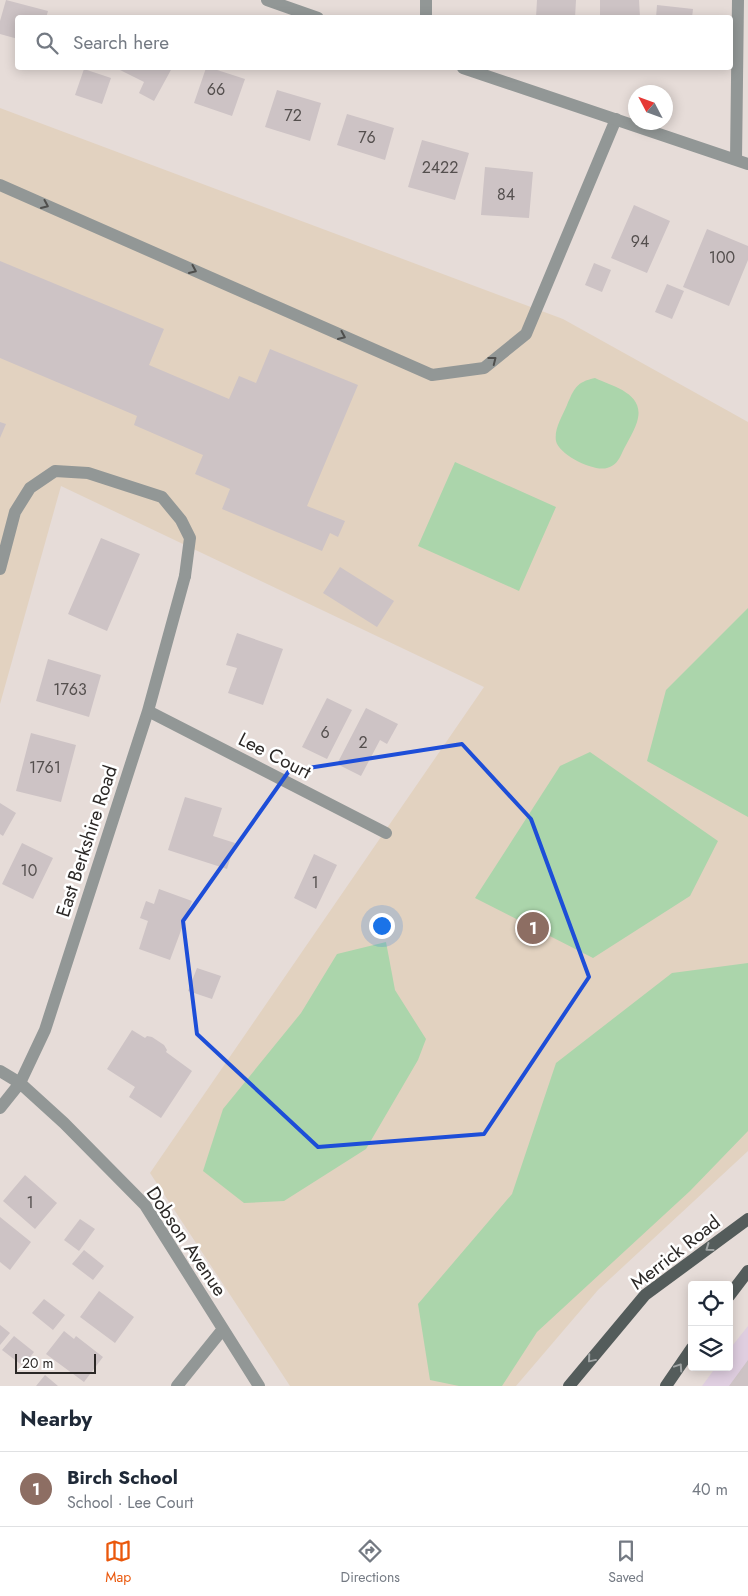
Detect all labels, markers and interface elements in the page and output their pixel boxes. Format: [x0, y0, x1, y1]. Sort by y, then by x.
search box [15, 15, 733, 70]
icon: search [33, 29, 61, 57]
text: Search here [73, 29, 169, 56]
house number: 66 [207, 78, 225, 101]
north arrow [628, 85, 673, 130]
house number: 72 [284, 104, 302, 127]
house number: 76 [358, 126, 376, 149]
house number: 2422 [422, 156, 458, 179]
house number: 84 [497, 183, 515, 206]
one-way arrow [40, 199, 49, 210]
house number: 94 [631, 230, 649, 253]
house number: 100 [709, 246, 735, 269]
one-way arrow [188, 264, 197, 275]
one-way arrow [337, 329, 346, 340]
one-way arrow [487, 357, 497, 366]
house number: 1763 [53, 678, 87, 701]
house number: 6 [320, 721, 330, 744]
street label: Lee Court [234, 726, 316, 785]
house number: 2 [358, 731, 368, 754]
house number: 1761 [29, 756, 61, 779]
street label: East Berkshire Road [49, 762, 124, 920]
house number: 10 [21, 859, 37, 882]
house number: 1 [311, 871, 319, 894]
pin: 1 [517, 909, 549, 947]
your location [369, 913, 395, 939]
street label: Dobson Avenue [140, 1181, 233, 1302]
house number: 1 [26, 1191, 34, 1214]
street label: Merrick Road [625, 1209, 726, 1296]
one-way arrow [706, 1243, 715, 1251]
map controls [688, 1281, 733, 1371]
button: locate [688, 1281, 733, 1326]
button: layers [688, 1326, 733, 1371]
scale bar [15, 1351, 96, 1374]
text: 20 m [22, 1353, 54, 1373]
one-way arrow [589, 1353, 597, 1362]
one-way arrow [672, 1363, 682, 1372]
text: Nearby [20, 1404, 92, 1434]
text: Birch School [67, 1464, 178, 1491]
text: 1 [32, 1478, 40, 1501]
text: 40 m [692, 1478, 728, 1501]
text: School · Lee Court [67, 1491, 193, 1514]
tab: Map [104, 1537, 132, 1587]
tab: Directions [341, 1537, 400, 1587]
tab: Saved [608, 1537, 644, 1587]

